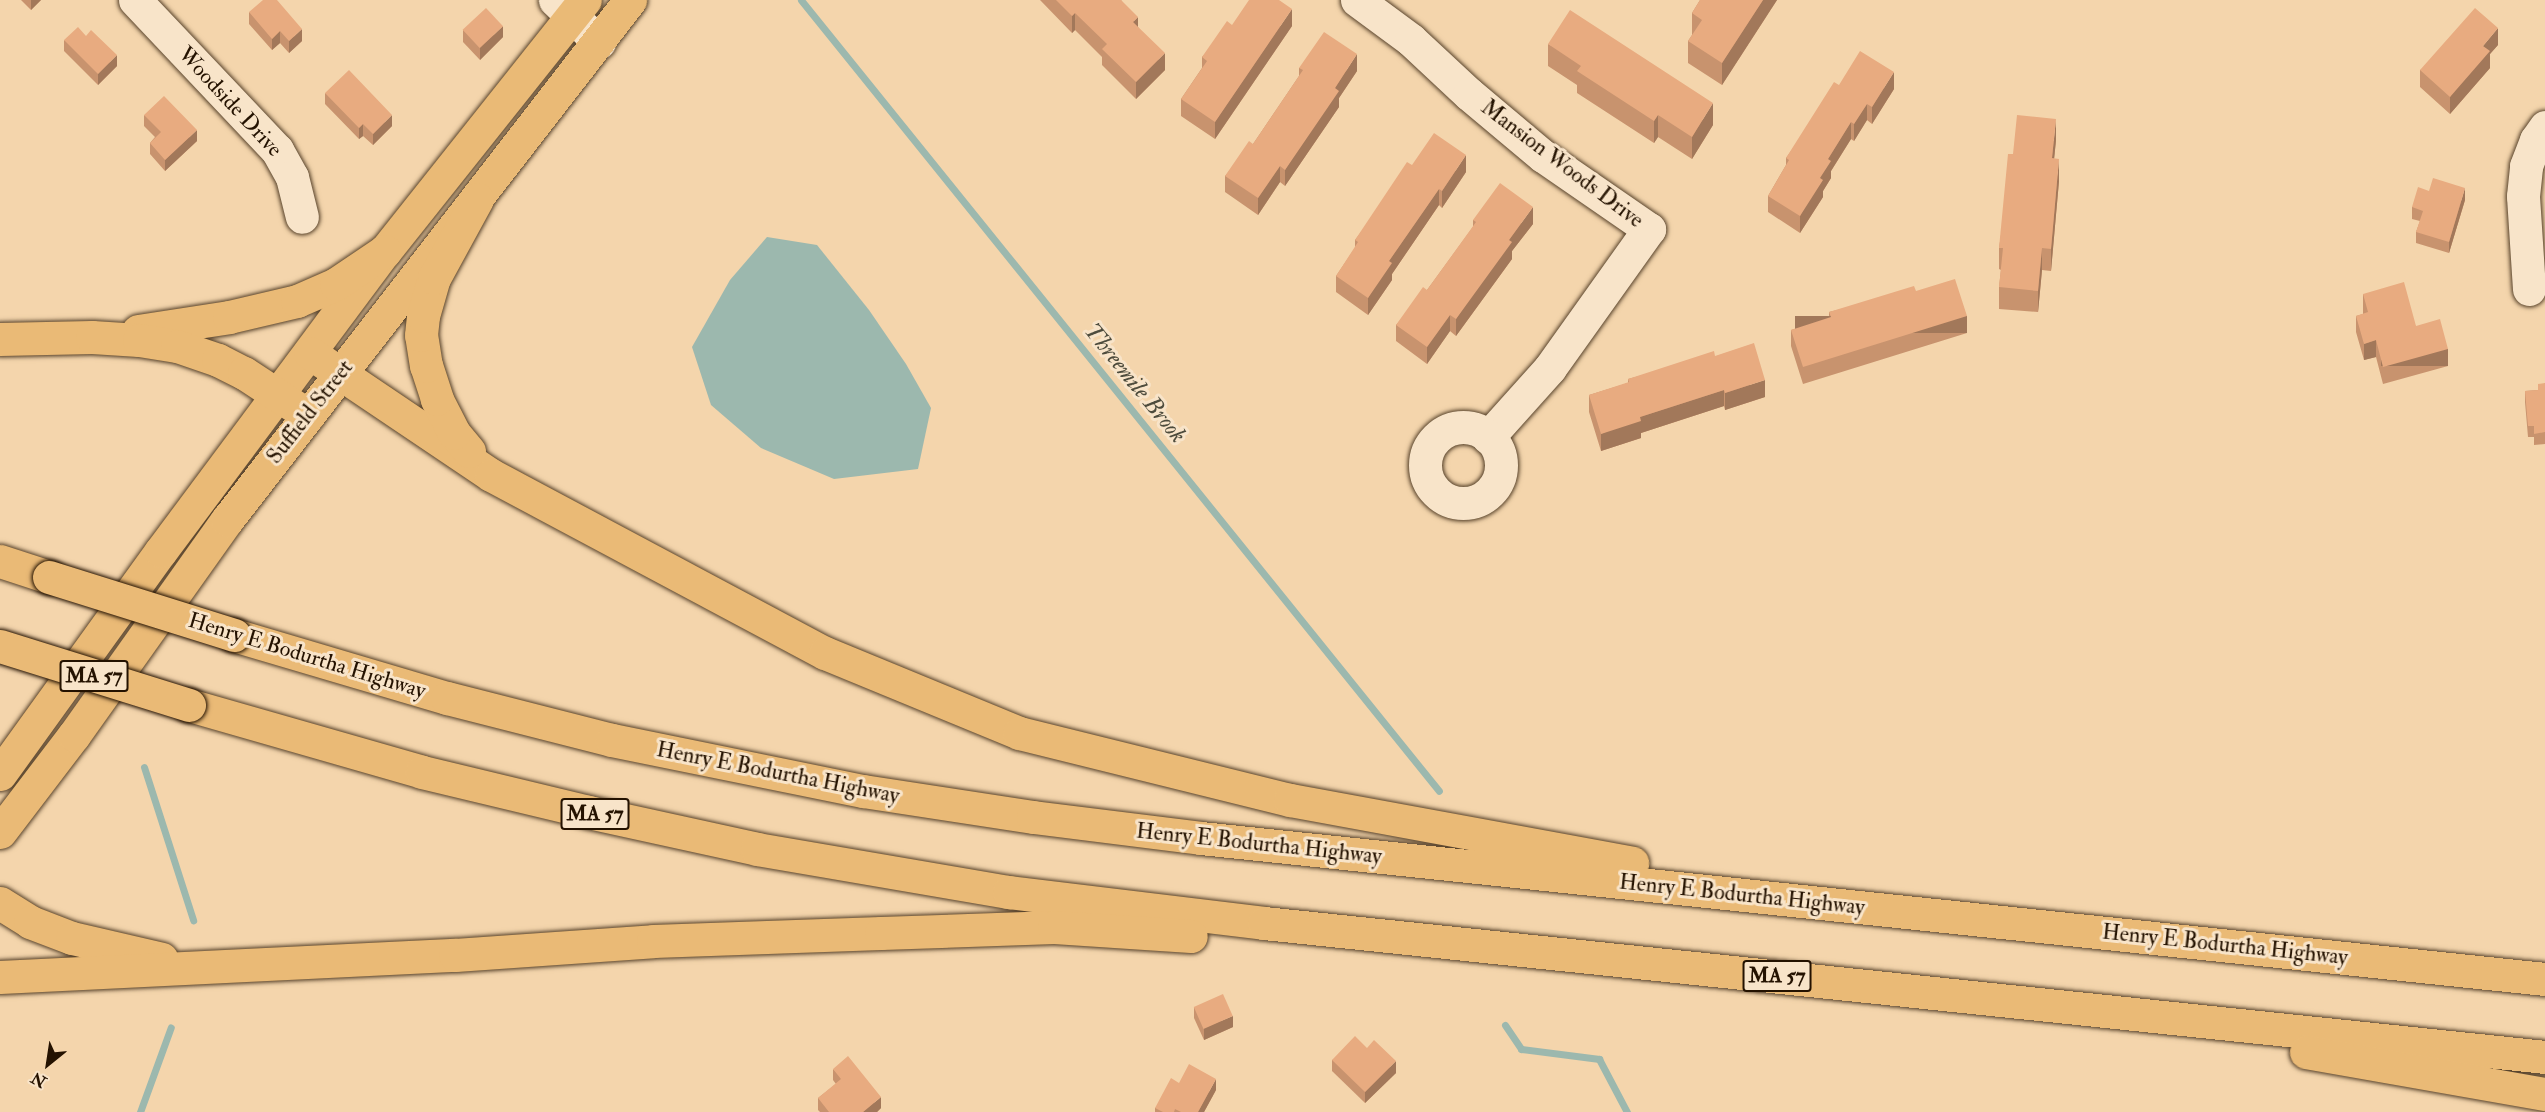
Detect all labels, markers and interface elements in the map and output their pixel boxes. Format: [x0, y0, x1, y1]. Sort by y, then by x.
street label: Woodside Drive [172, 42, 288, 162]
street label: Mansion Woods Drive [1476, 94, 1648, 234]
water label: Threemile Brook [1078, 317, 1192, 449]
street label: Suffield Street [261, 355, 359, 469]
street label: Henry E Bodurtha Highway [185, 607, 429, 705]
road number: MA 57 [60, 658, 128, 694]
street label: Henry E Bodurtha Highway [654, 736, 902, 810]
road number: MA 57 [560, 796, 630, 832]
street label: Henry E Bodurtha Highway [1135, 818, 1383, 870]
street label: Henry E Bodurtha Highway [1618, 869, 1866, 921]
street label: Henry E Bodurtha Highway [2101, 919, 2349, 971]
road number: MA 57 [1742, 958, 1812, 994]
north arrow [18, 1034, 78, 1094]
text: N [28, 1067, 50, 1092]

